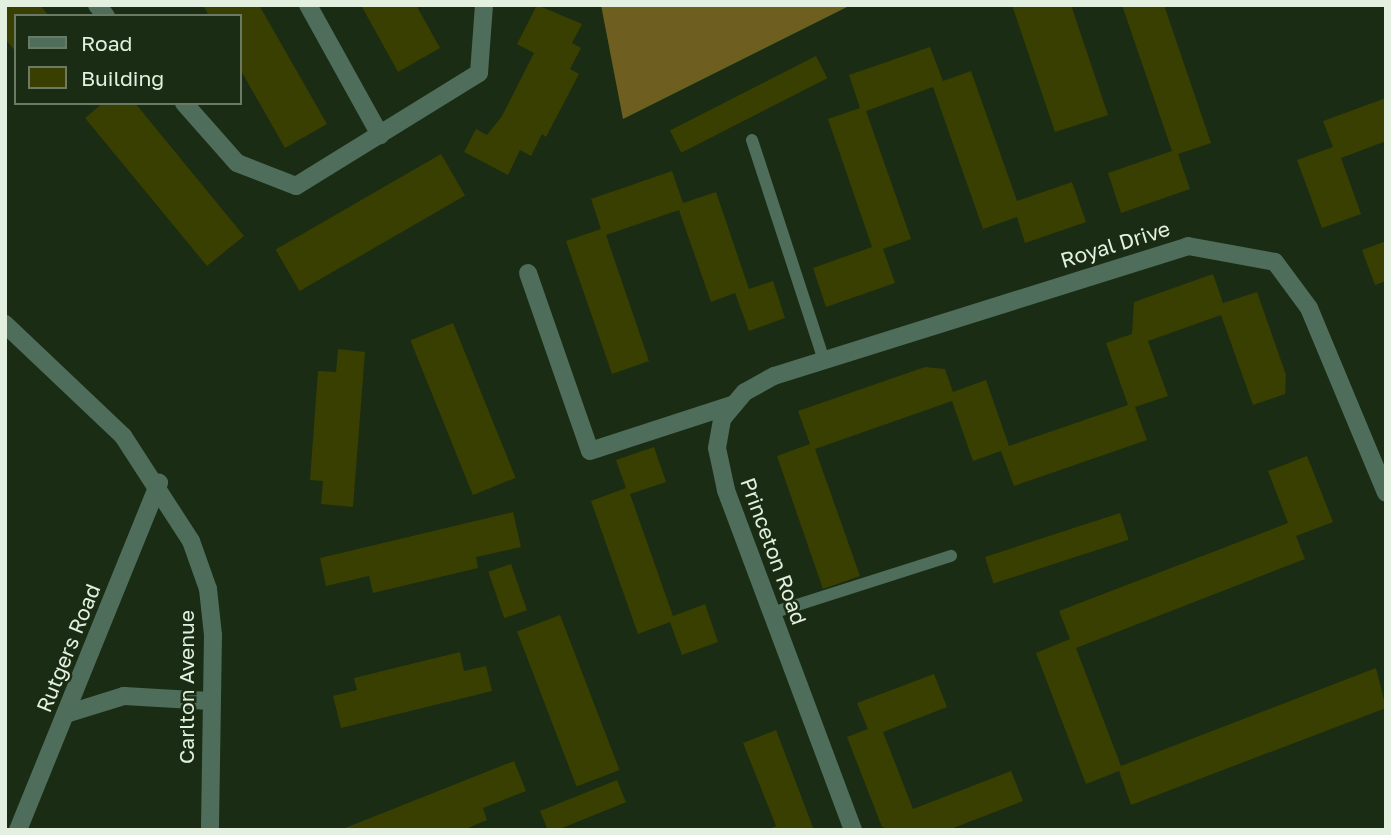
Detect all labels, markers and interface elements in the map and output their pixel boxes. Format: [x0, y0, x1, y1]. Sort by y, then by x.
legend [14, 14, 242, 105]
text: Road [81, 30, 132, 56]
text: Building [81, 65, 164, 91]
street label: Royal Drive [1057, 215, 1173, 273]
street label: Princeton Road [736, 474, 812, 628]
street label: Rutgers Road [31, 580, 105, 716]
street label: Carlton Avenue [173, 610, 199, 764]

